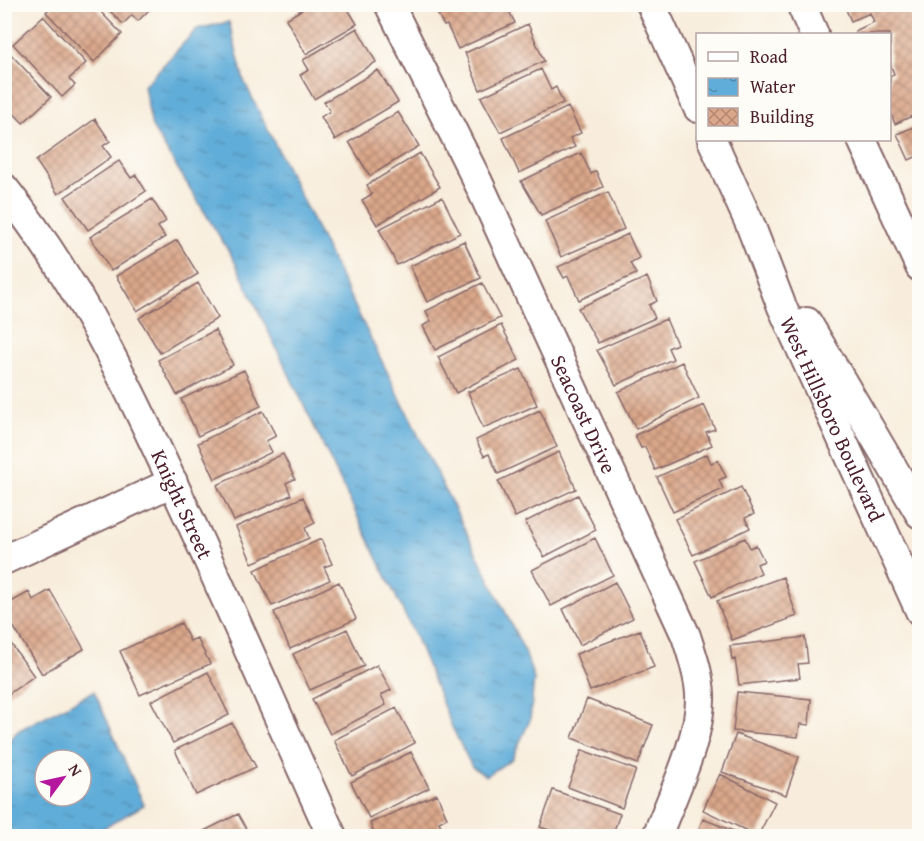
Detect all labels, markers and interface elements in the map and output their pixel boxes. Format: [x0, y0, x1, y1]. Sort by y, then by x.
legend [696, 33, 891, 141]
text: Road [750, 43, 788, 70]
text: Water [750, 73, 796, 100]
text: Building [750, 103, 814, 130]
street label: West Hillsboro Boulevard [773, 311, 893, 527]
street label: Seacoast Drive [544, 349, 625, 478]
street label: Knight Street [144, 444, 221, 564]
north arrow [33, 748, 93, 808]
text: N [63, 759, 89, 781]

